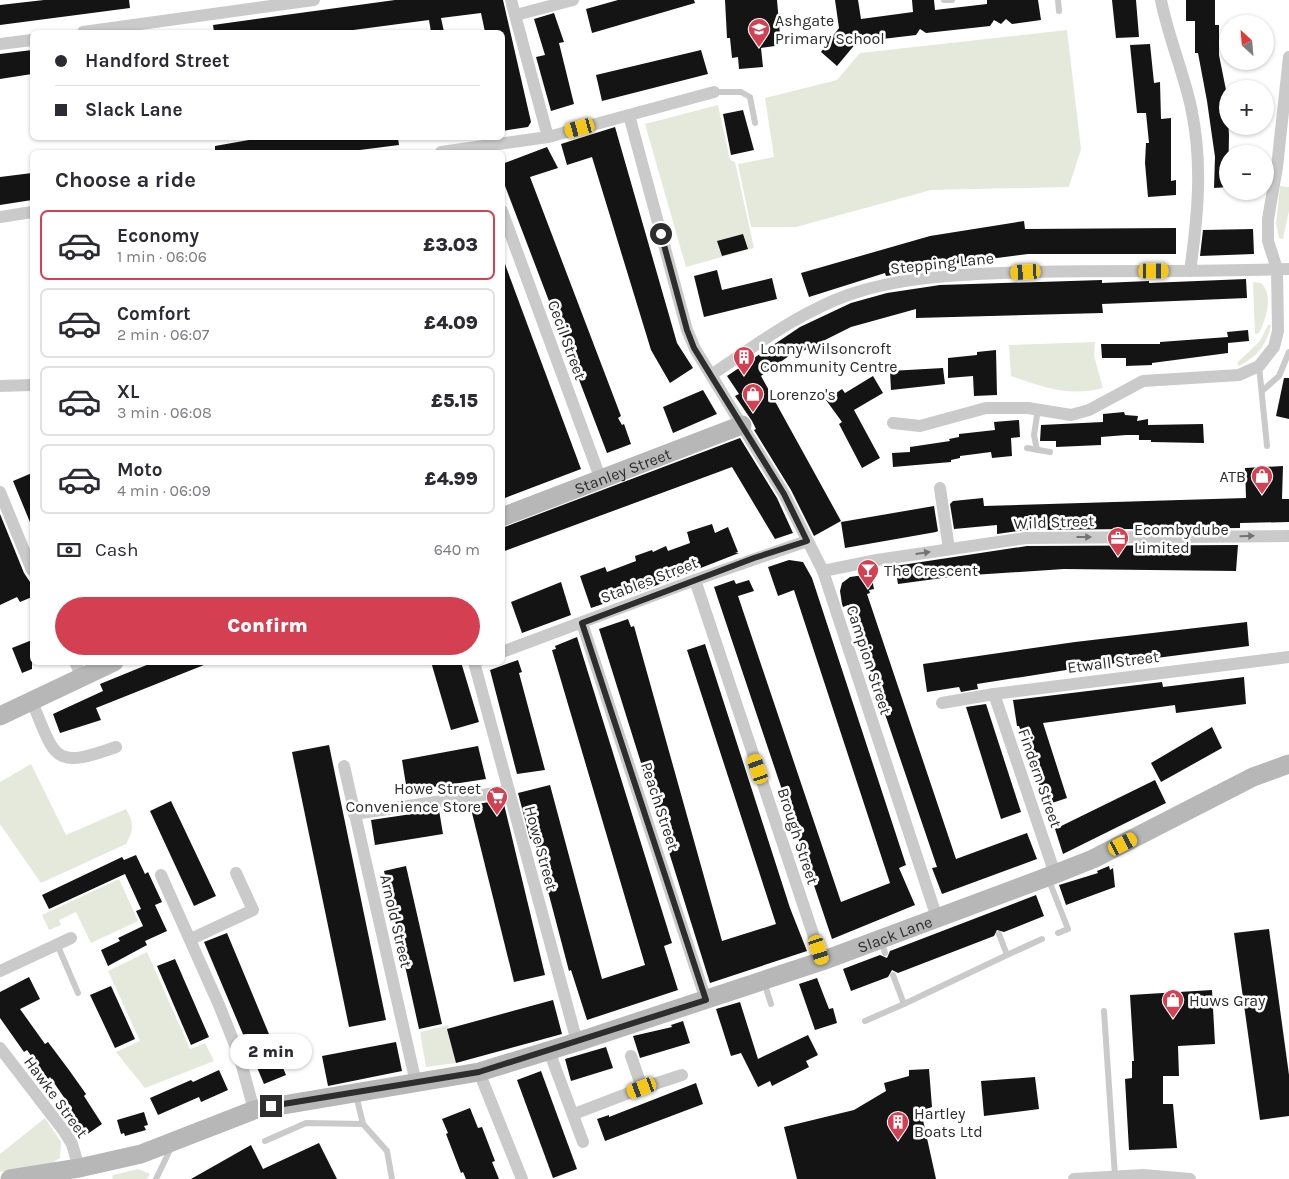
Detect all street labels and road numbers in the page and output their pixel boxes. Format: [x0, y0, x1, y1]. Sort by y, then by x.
street label: Stepping Lane [889, 248, 995, 278]
street label: Cecil Street [544, 298, 590, 382]
street label: Stanley Street [571, 444, 674, 498]
street label: Wild Street [1013, 511, 1095, 533]
street label: Stables Street [598, 553, 700, 607]
street label: Campion Street [842, 603, 896, 717]
street label: Etwall Street [1066, 647, 1160, 677]
street label: Findern Street [1014, 726, 1066, 830]
street label: Peach Street [637, 760, 683, 852]
street label: Brough Street [773, 785, 823, 887]
street label: Howe Street [521, 804, 561, 892]
street label: Arnold Street [376, 873, 416, 969]
street label: Slack Lane [855, 911, 935, 956]
street label: Hawke Street [20, 1053, 92, 1141]

